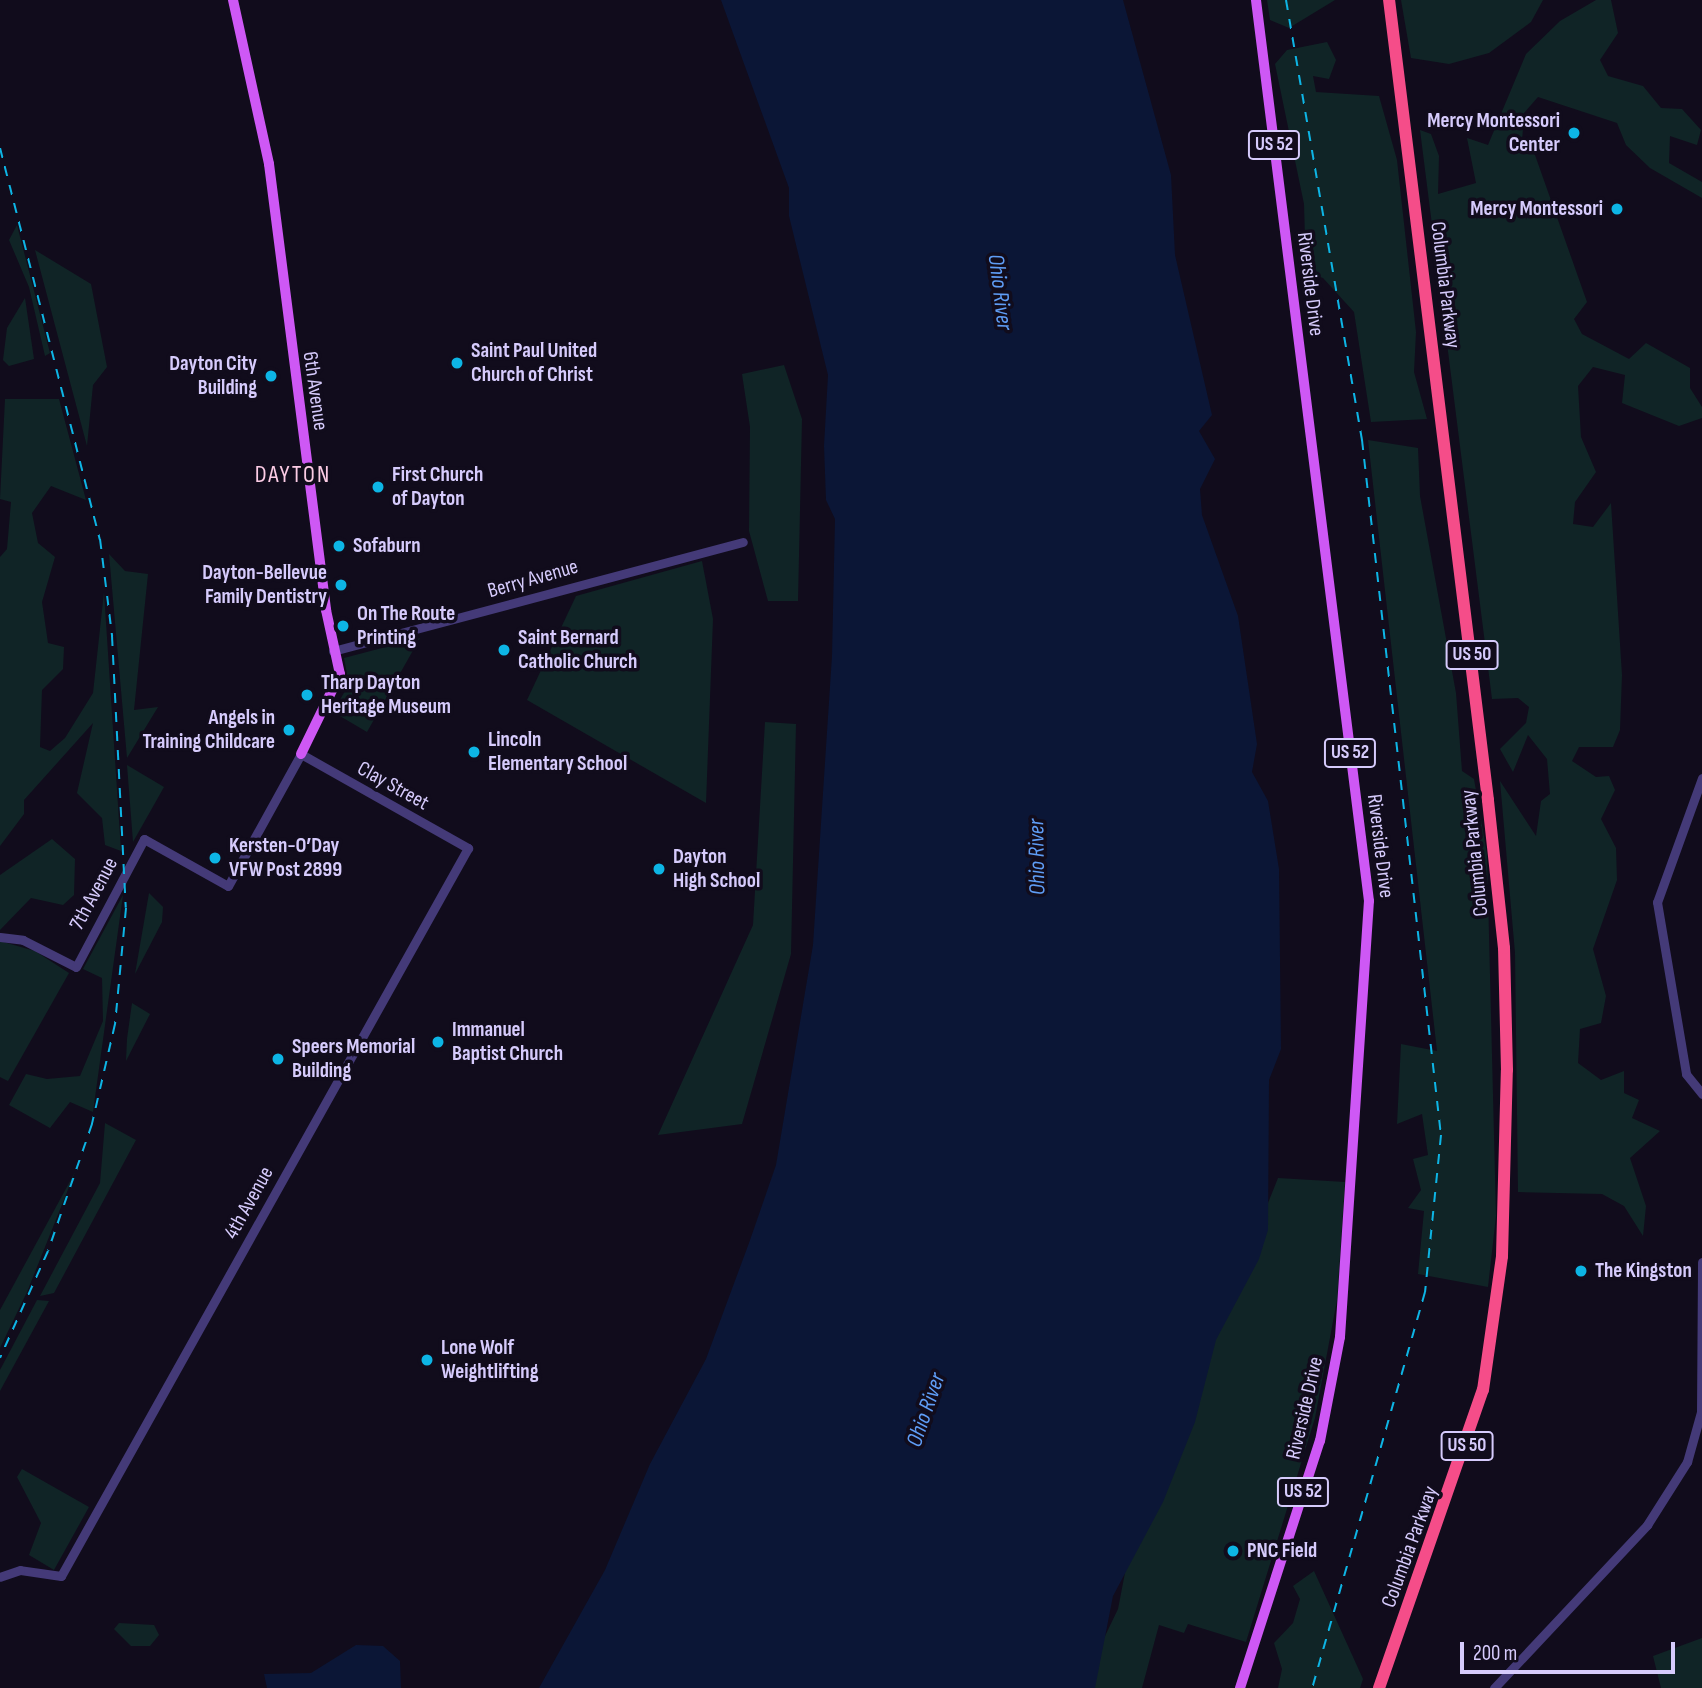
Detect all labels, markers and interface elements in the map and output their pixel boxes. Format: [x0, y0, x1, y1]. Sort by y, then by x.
place label: Mercy Montessori Center [1427, 108, 1560, 158]
marker: Mercy Montessori Center [1566, 125, 1582, 141]
road number: US 52 [1248, 130, 1300, 160]
place label: Mercy Montessori [1470, 196, 1603, 222]
marker: Mercy Montessori [1609, 201, 1625, 217]
street label: Columbia Parkway [1425, 220, 1465, 350]
street label: Riverside Drive [1291, 231, 1329, 337]
water label: Ohio River [982, 252, 1018, 332]
place label: Saint Paul United Church of Christ [471, 338, 597, 388]
street label: 6th Avenue [297, 350, 333, 432]
place label: Dayton City Building [169, 351, 257, 401]
marker: Saint Paul United Church of Christ [449, 355, 465, 371]
marker: Dayton City Building [263, 368, 279, 384]
district label: DAYTON [256, 461, 330, 489]
place label: First Church of Dayton [392, 462, 483, 512]
marker: First Church of Dayton [370, 479, 386, 495]
place label: Sofaburn [353, 533, 421, 559]
marker: Sofaburn [331, 538, 347, 554]
street label: Berry Avenue [485, 554, 581, 604]
place label: Dayton-Bellevue Family Dentistry [202, 560, 327, 610]
marker: Dayton-Bellevue Family Dentistry [333, 577, 349, 593]
place label: On The Route Printing [357, 601, 455, 651]
marker: On The Route Printing [335, 618, 351, 634]
place label: Saint Bernard Catholic Church [518, 625, 637, 675]
road number: US 50 [1444, 640, 1500, 670]
marker: Saint Bernard Catholic Church [496, 642, 512, 658]
place label: Tharp Dayton Heritage Museum [321, 670, 451, 720]
marker: Tharp Dayton Heritage Museum [299, 687, 315, 703]
place label: Angels in Training Childcare [143, 705, 275, 755]
marker: Angels in Training Childcare [281, 722, 297, 738]
place label: Lincoln Elementary School [488, 727, 627, 777]
road number: US 52 [1324, 738, 1376, 768]
marker: Lincoln Elementary School [466, 744, 482, 760]
street label: Clay Street [353, 756, 433, 816]
street label: Columbia Parkway [1456, 788, 1494, 918]
street label: Riverside Drive [1361, 793, 1399, 899]
water label: Ohio River [1023, 819, 1051, 895]
place label: Kersten-O’Day VFW Post 2899 [229, 833, 342, 883]
place label: Dayton High School [673, 844, 760, 894]
marker: Kersten-O’Day VFW Post 2899 [207, 850, 223, 866]
street label: 7th Avenue [64, 853, 124, 935]
marker: Dayton High School [651, 861, 667, 877]
place label: Immanuel Baptist Church [452, 1017, 563, 1067]
place label: Speers Memorial Building [292, 1034, 415, 1084]
marker: Immanuel Baptist Church [430, 1034, 446, 1050]
marker: Speers Memorial Building [270, 1051, 286, 1067]
street label: 4th Avenue [219, 1162, 279, 1244]
place label: The Kingston [1595, 1258, 1692, 1284]
marker: The Kingston [1573, 1263, 1589, 1279]
place label: Lone Wolf Weightlifting [441, 1335, 539, 1385]
marker: Lone Wolf Weightlifting [419, 1352, 435, 1368]
street label: Riverside Drive [1281, 1354, 1329, 1462]
water label: Ohio River [901, 1369, 951, 1451]
road number: US 50 [1439, 1430, 1495, 1462]
road number: US 52 [1277, 1476, 1329, 1508]
street label: Columbia Parkway [1376, 1483, 1444, 1611]
place label: PNC Field [1247, 1538, 1317, 1564]
marker: PNC Field [1225, 1543, 1241, 1559]
scale bar [1464, 1628, 1679, 1672]
text: 200 m [1473, 1641, 1517, 1666]

